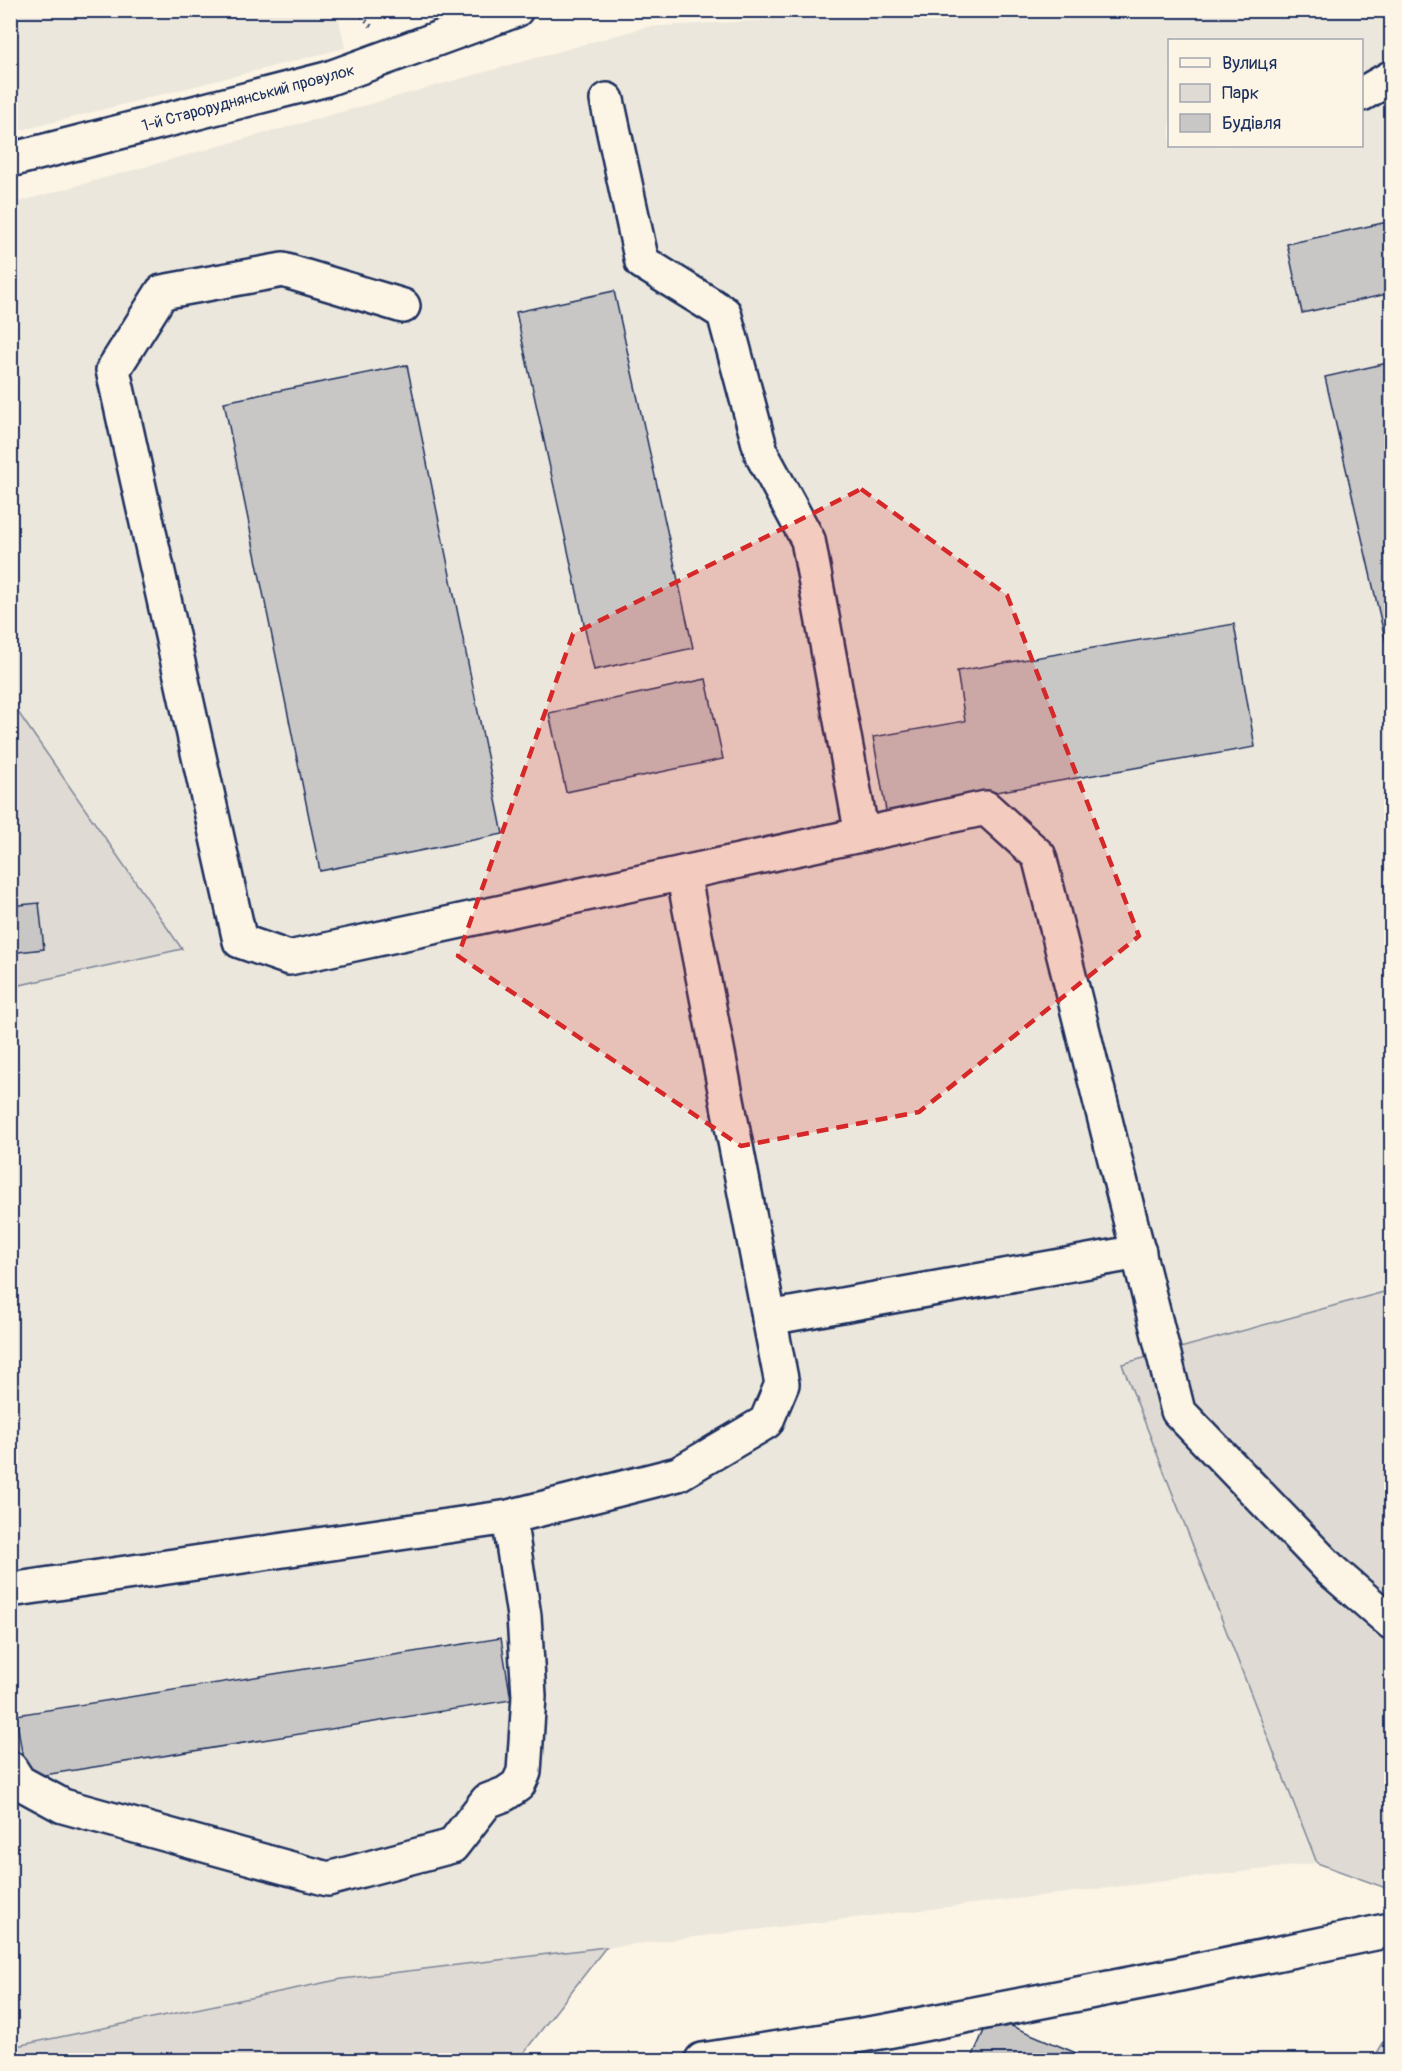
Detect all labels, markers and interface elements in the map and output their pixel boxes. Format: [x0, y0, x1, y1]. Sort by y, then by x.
legend [1168, 39, 1363, 147]
text: Вулиця [1222, 52, 1277, 75]
street label: 1-й Староруднянський провулок [140, 60, 357, 136]
text: Парк [1222, 82, 1259, 105]
text: Будівля [1222, 112, 1281, 135]

